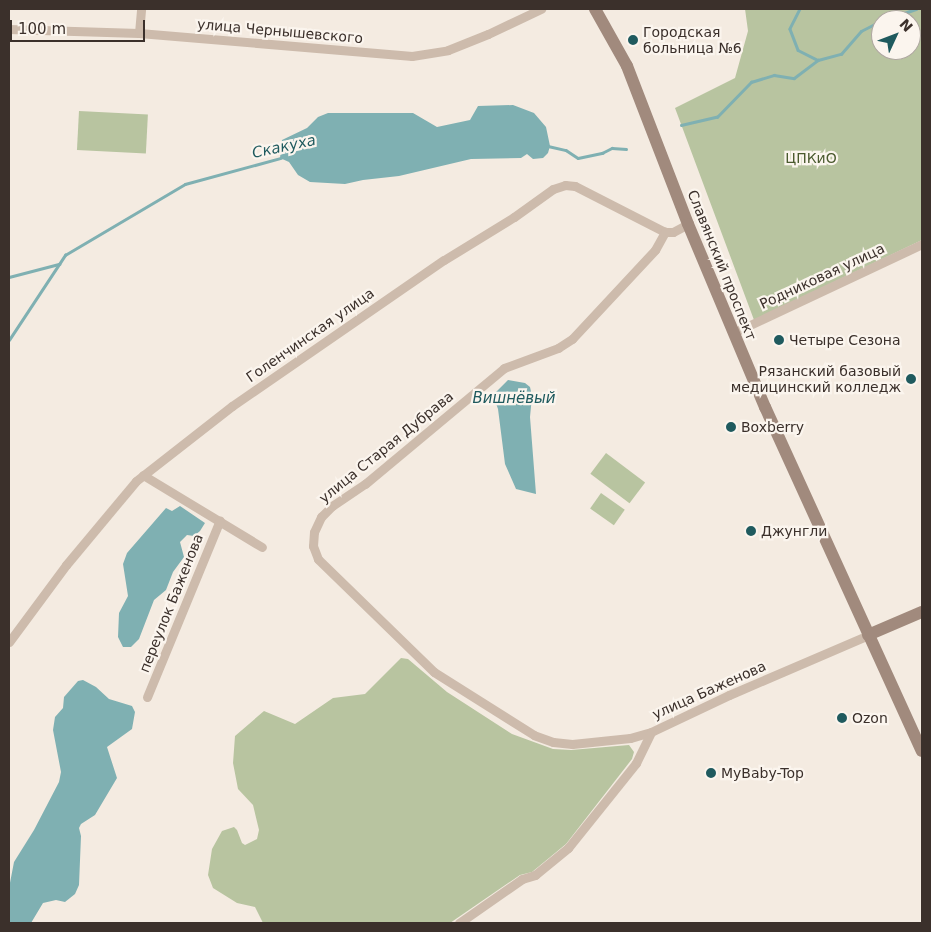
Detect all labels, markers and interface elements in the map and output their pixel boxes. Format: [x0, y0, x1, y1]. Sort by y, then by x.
scale bar [12, 10, 148, 42]
north arrow [871, 10, 921, 60]
street label: улица Чернышевского [196, 15, 364, 47]
text: N [896, 16, 916, 35]
text: 100 m [18, 20, 66, 38]
place label: Городская больница №6 [643, 24, 742, 56]
marker: Городская больница №6 [627, 34, 639, 46]
water label: Скакуха [250, 131, 318, 163]
park label: ЦПКиО [785, 150, 837, 166]
street label: Славянский проспект [684, 187, 760, 343]
street label: Родниковая улица [757, 240, 887, 312]
street label: Голенчинская улица [243, 284, 377, 386]
place label: Четыре Сезона [789, 332, 901, 348]
marker: Четыре Сезона [773, 334, 785, 346]
place label: Рязанский базовый медицинский колледж [731, 363, 901, 396]
marker: Рязанский базовый медицинский колледж [905, 373, 917, 385]
street label: улица Старая Дубрава [315, 388, 457, 506]
water label: Вишнёвый [472, 390, 556, 408]
place label: Boxberry [741, 419, 804, 435]
marker: Boxberry [725, 421, 737, 433]
place label: Джунгли [761, 523, 827, 539]
marker: Джунгли [745, 525, 757, 537]
street label: переулок Баженова [136, 531, 206, 675]
street label: улица Баженова [649, 657, 769, 723]
place label: Ozon [852, 710, 888, 726]
marker: Ozon [836, 712, 848, 724]
place label: MyBaby-Top [721, 765, 804, 781]
marker: MyBaby-Top [705, 767, 717, 779]

